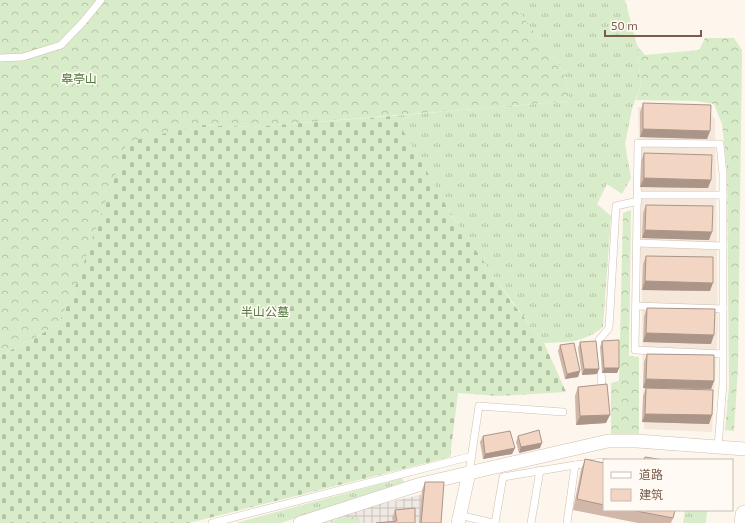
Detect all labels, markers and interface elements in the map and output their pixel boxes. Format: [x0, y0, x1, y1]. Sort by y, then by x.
scale bar [605, 12, 701, 38]
text: 50 m [611, 18, 638, 32]
park label: 皋亭山 [61, 71, 97, 85]
park label: 半山公墓 [241, 304, 289, 318]
legend [603, 459, 733, 511]
text: 道路 [639, 467, 663, 481]
text: 建筑 [639, 487, 663, 501]

